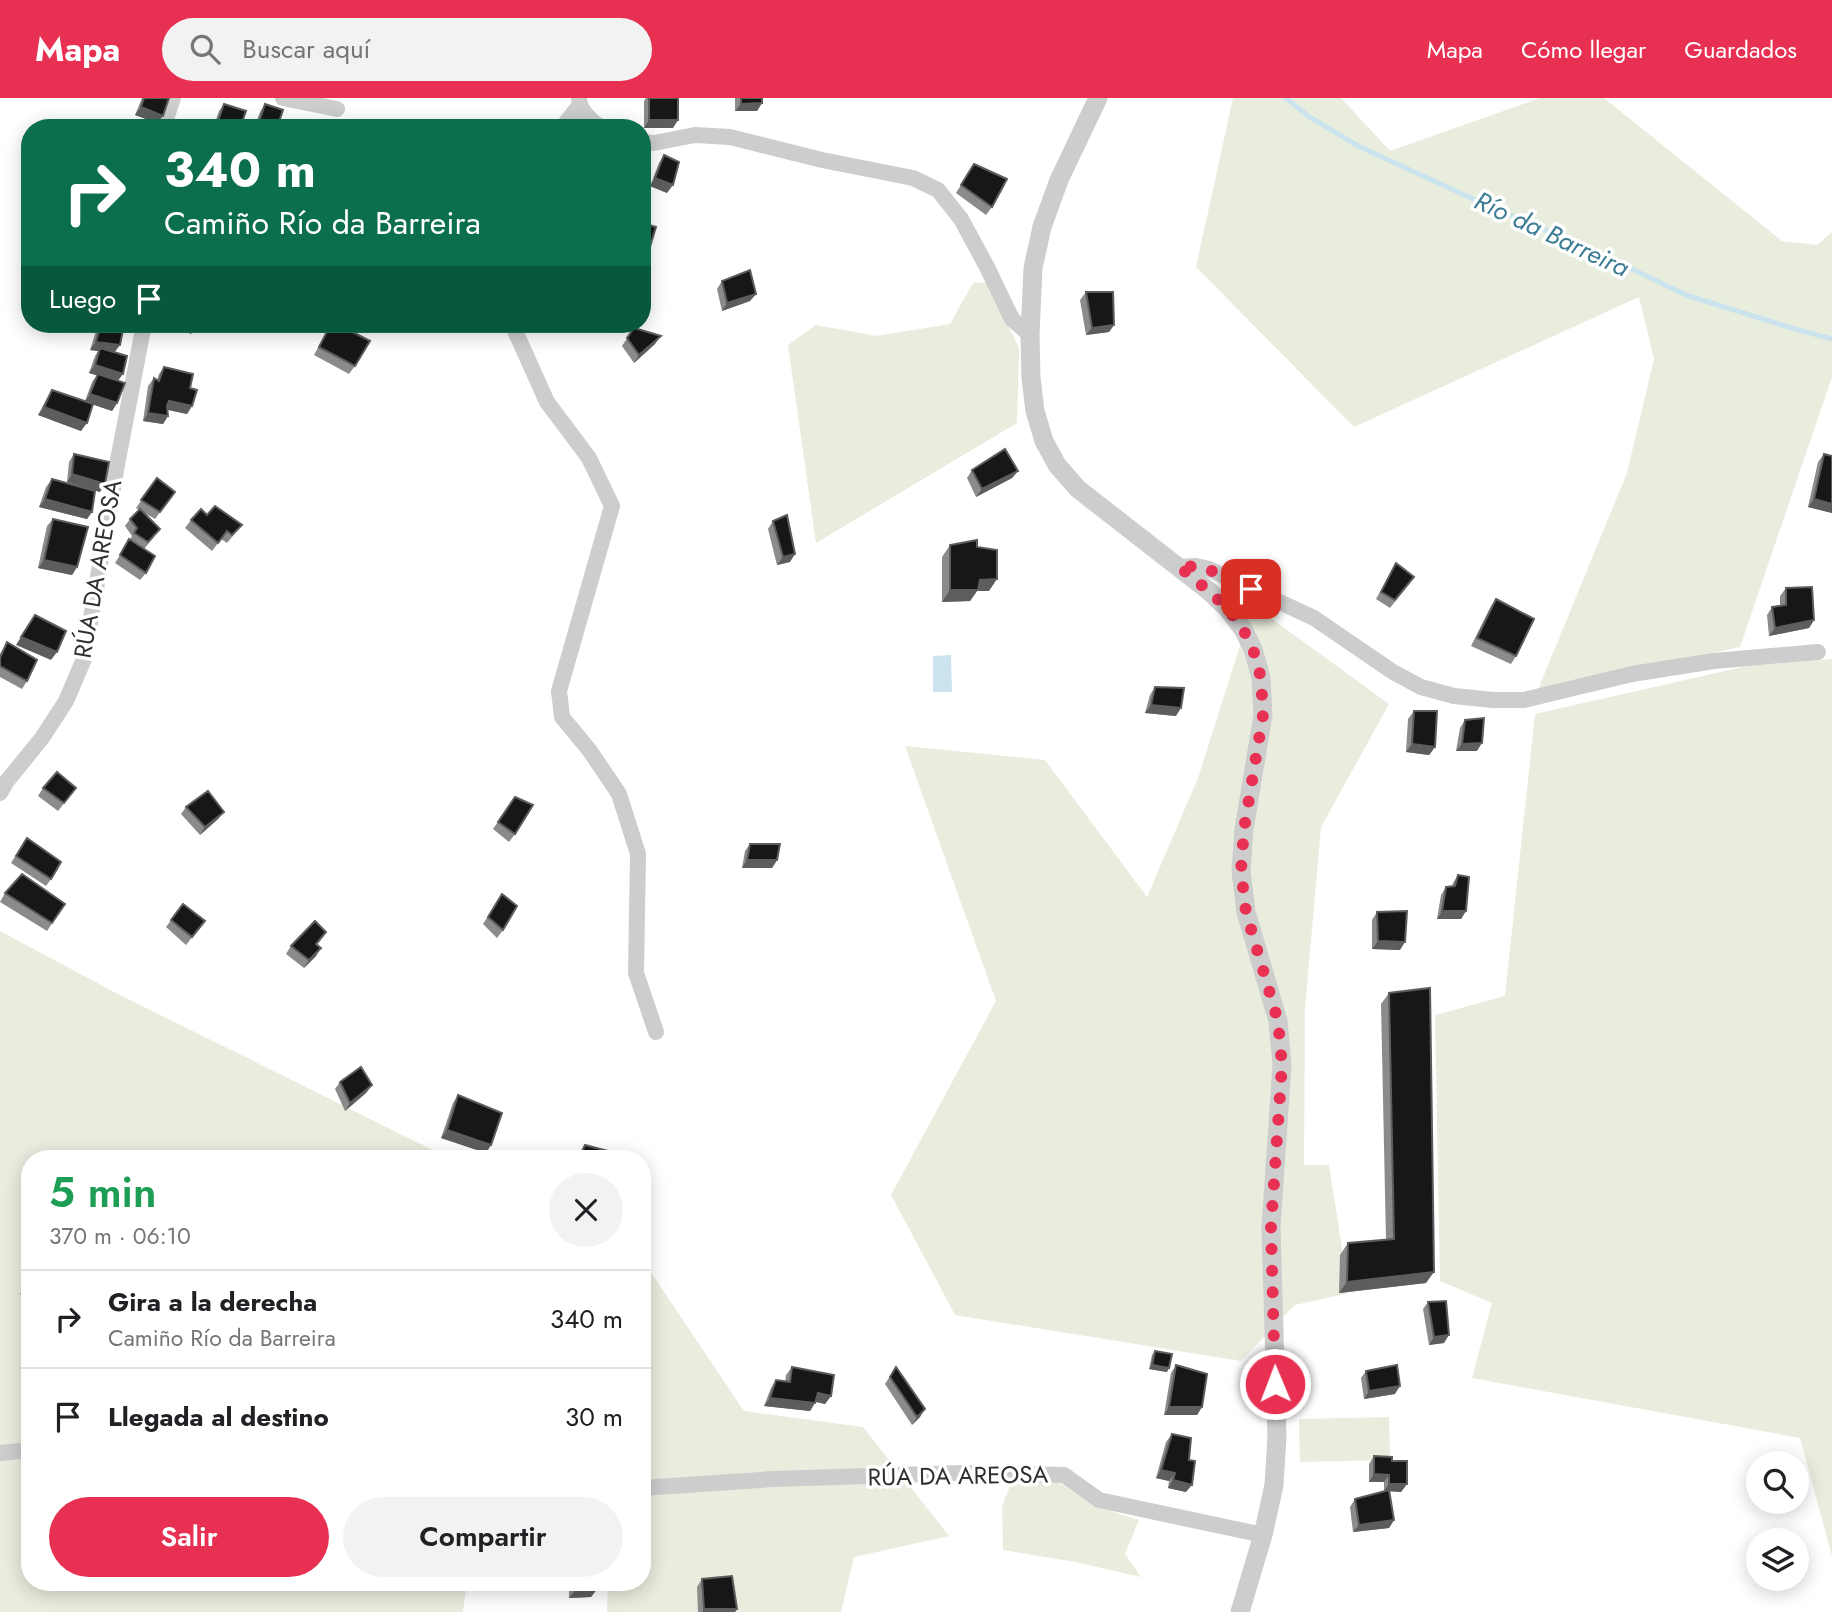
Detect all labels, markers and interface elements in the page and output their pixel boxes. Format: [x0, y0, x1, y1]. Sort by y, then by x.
search box [162, 18, 652, 81]
text: Mapa [35, 26, 120, 73]
icon: search [186, 30, 224, 68]
text: Buscar aquí [242, 30, 370, 68]
text: Mapa [1427, 32, 1483, 67]
text: Cómo llegar [1521, 32, 1646, 67]
text: Guardados [1684, 32, 1797, 67]
text: 340 m [164, 135, 316, 205]
icon: right [49, 147, 140, 238]
water label: Río da Barreira [1468, 182, 1636, 287]
text: Camiño Río da Barreira [164, 200, 481, 246]
text: Luego [49, 280, 116, 318]
icon: arrive [130, 280, 168, 318]
street label: RÚA DA AREOSA [65, 477, 130, 661]
pin [1221, 559, 1281, 619]
icon: arrive [1232, 570, 1270, 608]
text: 5 min [49, 1162, 156, 1223]
button: close [549, 1173, 623, 1247]
text: 370 m · 06:10 [49, 1219, 191, 1253]
text: Gira a la derecha [108, 1283, 317, 1321]
icon: right [49, 1300, 87, 1338]
text: 340 m [550, 1300, 623, 1338]
text: Camiño Río da Barreira [108, 1321, 336, 1355]
position arrow [1238, 1347, 1312, 1421]
icon: arrive [49, 1398, 87, 1436]
text: Llegada al destino [108, 1398, 329, 1436]
text: 30 m [565, 1398, 623, 1436]
map controls [1746, 1451, 1809, 1591]
button: search [1746, 1451, 1809, 1514]
street label: RÚA DA AREOSA [867, 1456, 1049, 1495]
button: Salir [49, 1497, 329, 1577]
button: Compartir [343, 1497, 623, 1577]
button: layers [1746, 1528, 1809, 1591]

